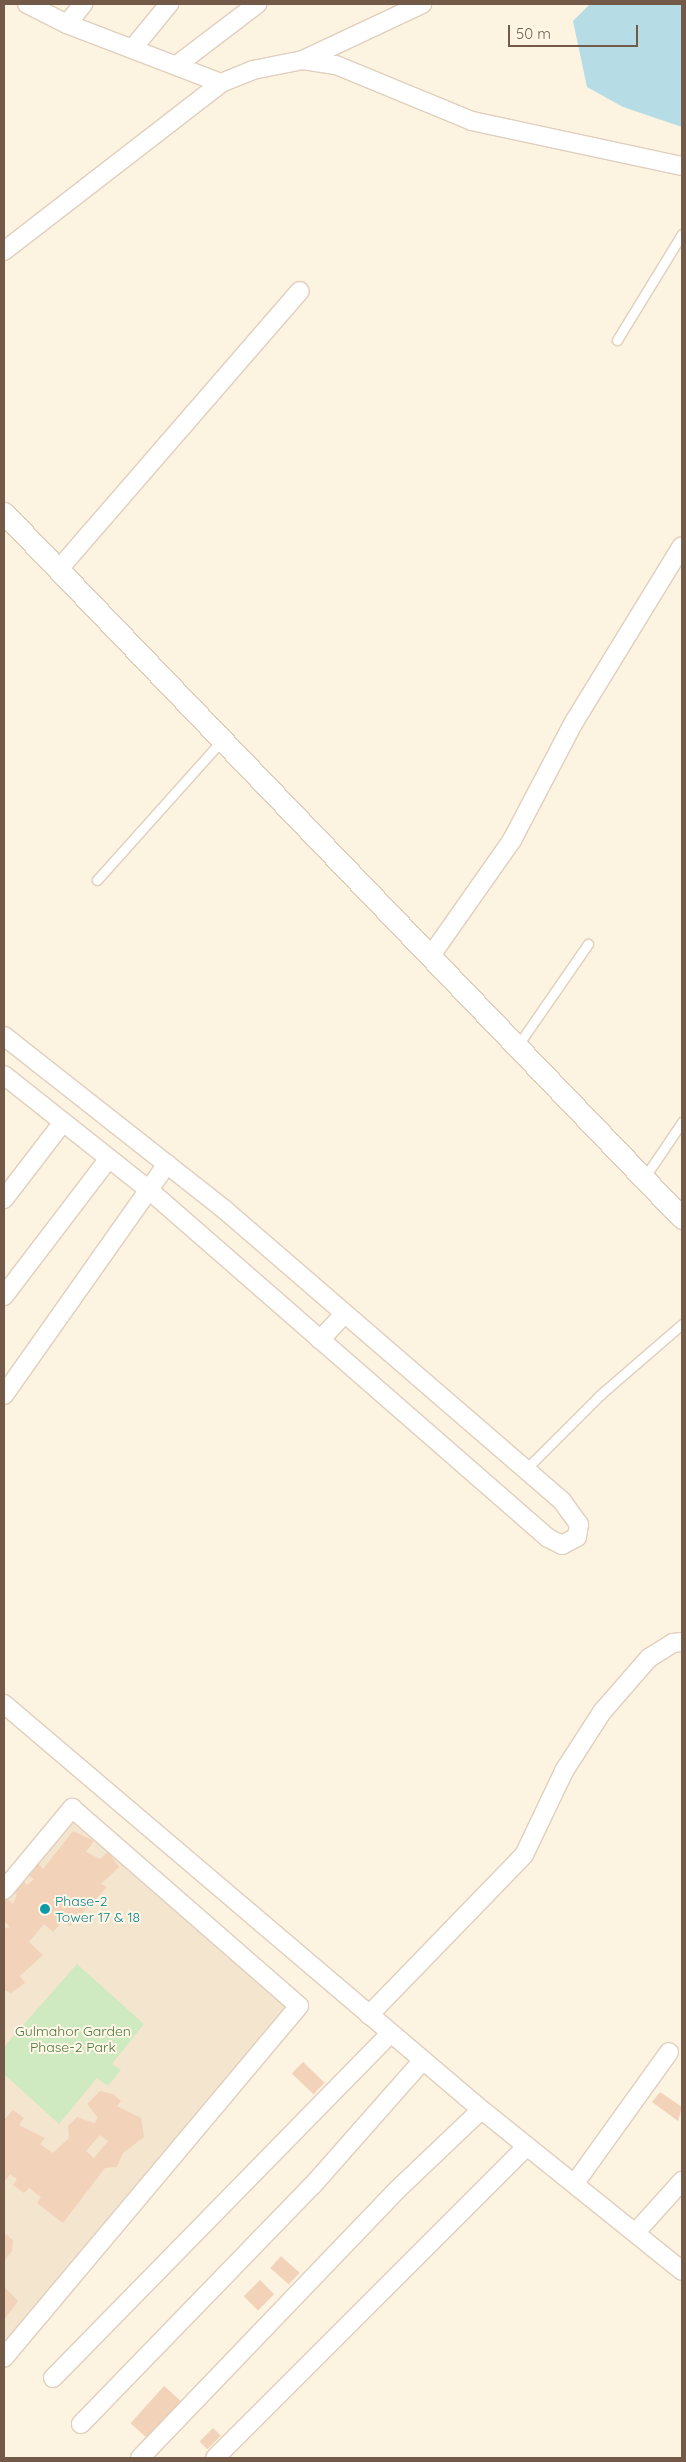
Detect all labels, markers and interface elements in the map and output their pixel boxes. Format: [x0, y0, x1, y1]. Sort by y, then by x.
scale bar [511, 15, 641, 47]
text: 50 m [516, 24, 551, 43]
place label: Phase-2 Tower 17 & 18 [55, 1893, 140, 1925]
marker: Phase-2 Tower 17 & 18 [39, 1903, 51, 1915]
park label: Gulmahor Garden Phase-2 Park [15, 2023, 131, 2056]

